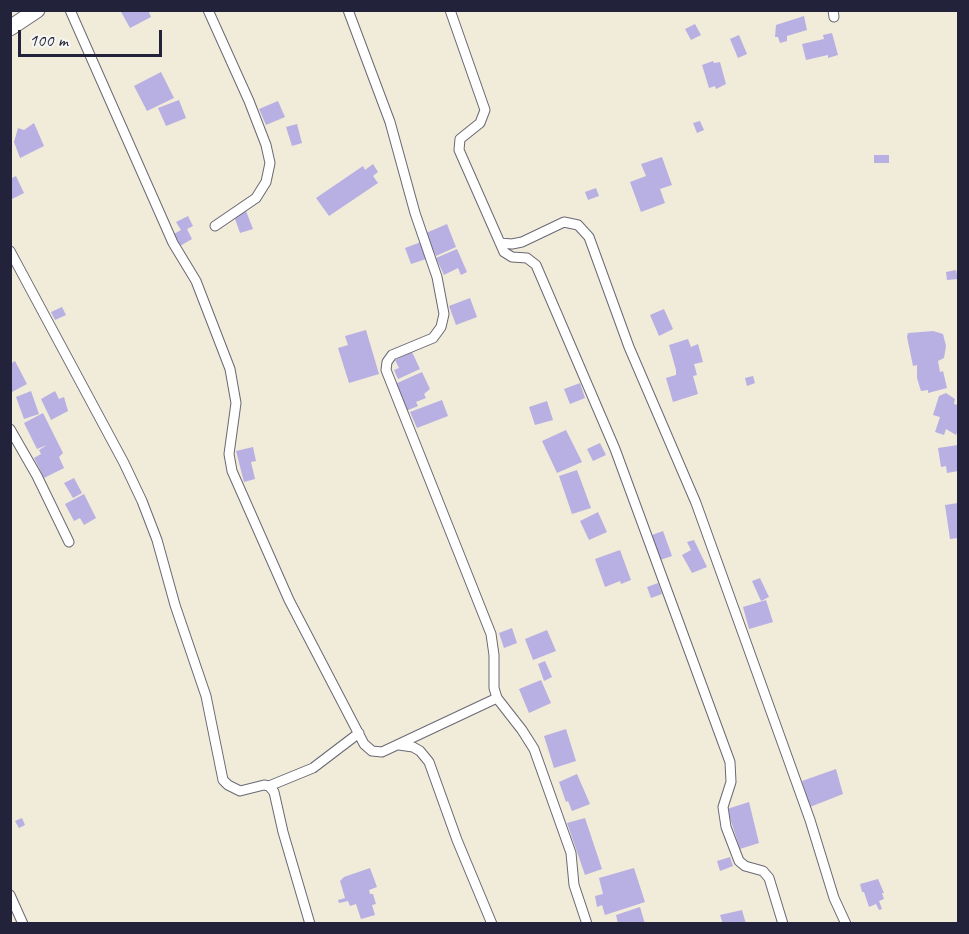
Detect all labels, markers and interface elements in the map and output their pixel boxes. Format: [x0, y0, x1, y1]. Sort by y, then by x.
scale bar [21, 18, 165, 56]
text: 100 m [29, 29, 68, 51]

